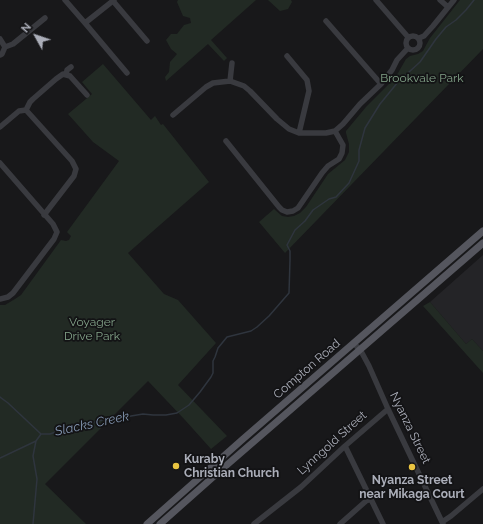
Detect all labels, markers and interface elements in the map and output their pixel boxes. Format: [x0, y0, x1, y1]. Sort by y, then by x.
north arrow [16, 16, 56, 56]
text: N [19, 21, 34, 35]
park label: Brookvale Park [380, 71, 464, 85]
park label: Voyager Drive Park [64, 315, 120, 343]
street label: Compton Road [271, 336, 343, 402]
street label: Nyanza Street [386, 390, 434, 466]
street label: Lynngold Street [294, 408, 370, 478]
water label: Slacks Creek [53, 409, 131, 439]
place label: Kuraby Christian Church [184, 452, 279, 480]
marker: Kuraby Christian Church [171, 461, 181, 471]
marker: Nyanza Street near Mikaga Court [407, 462, 417, 472]
place label: Nyanza Street near Mikaga Court [359, 473, 465, 501]

